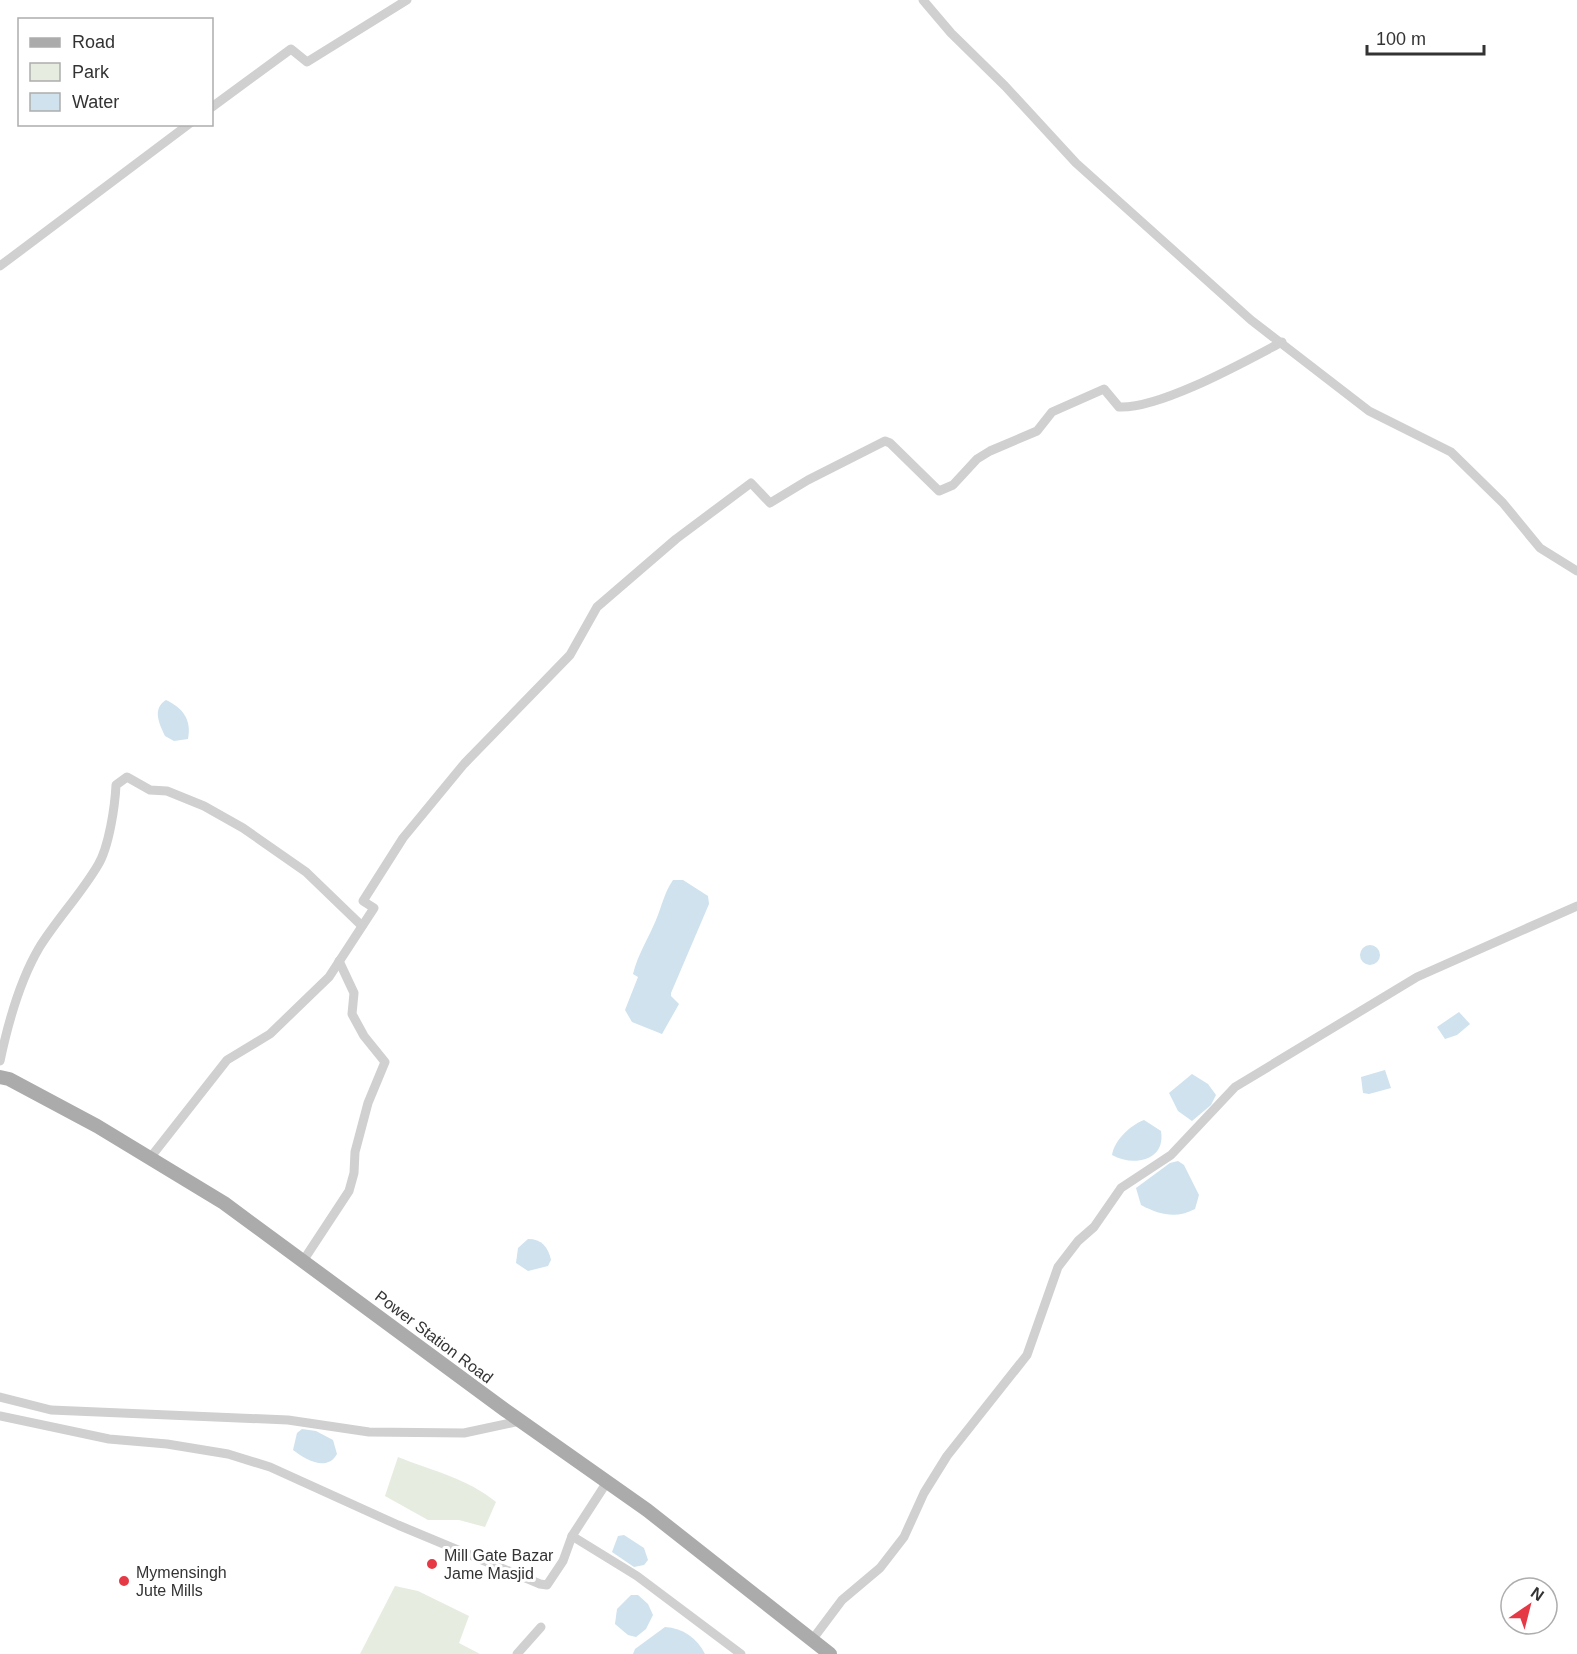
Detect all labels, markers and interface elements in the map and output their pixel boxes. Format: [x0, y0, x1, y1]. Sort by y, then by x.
legend [18, 18, 213, 126]
scale bar [1367, 18, 1484, 56]
text: 100 m [1376, 29, 1426, 49]
text: Road [72, 32, 115, 52]
text: Park [72, 62, 110, 82]
text: Water [72, 92, 119, 112]
street label: Power Station Road [372, 1287, 496, 1387]
place label: Mill Gate Bazar Jame Masjid [444, 1547, 554, 1582]
marker: Mill Gate Bazar Jame Masjid [425, 1557, 439, 1571]
place label: Mymensingh Jute Mills [136, 1564, 227, 1599]
marker: Mymensingh Jute Mills [117, 1574, 131, 1588]
north arrow [1499, 1576, 1559, 1636]
text: N [1528, 1584, 1547, 1604]

